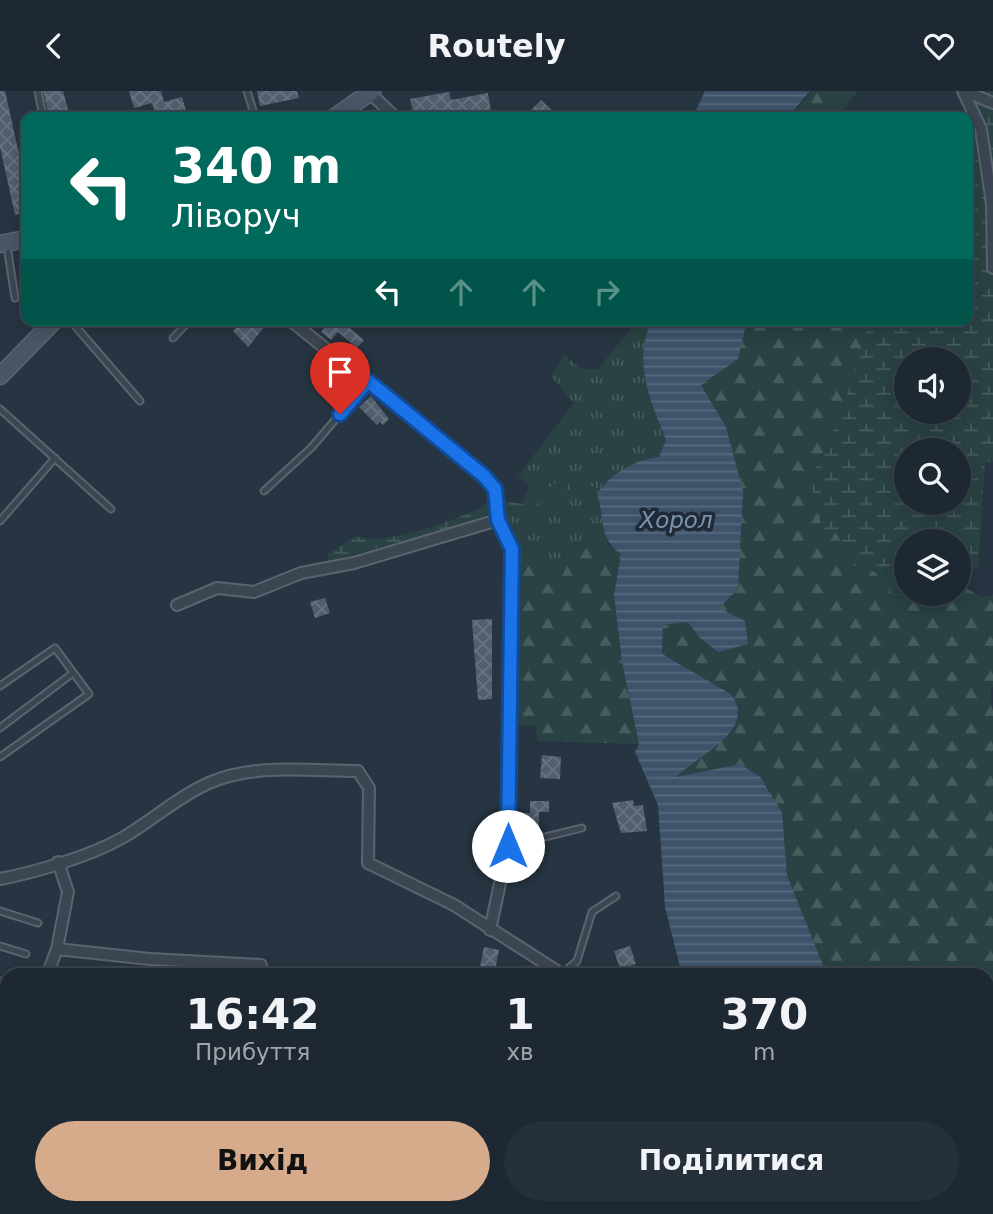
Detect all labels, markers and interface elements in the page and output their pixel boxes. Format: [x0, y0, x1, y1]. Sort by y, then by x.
icon: back [35, 27, 73, 65]
text: Routely [427, 27, 566, 65]
icon: heart [920, 27, 958, 65]
text: 340 m [171, 138, 341, 195]
icon: left [56, 140, 147, 231]
text: Ліворуч [171, 197, 301, 235]
icon: left [369, 273, 407, 311]
icon: ahead [442, 273, 480, 311]
icon: ahead [515, 273, 553, 311]
icon: right [588, 273, 626, 311]
pin [310, 342, 370, 414]
map controls [894, 347, 971, 606]
button: sound [894, 347, 971, 424]
icon: arrive [321, 353, 359, 391]
button: search [894, 438, 971, 515]
water label: Хорол [638, 507, 713, 533]
button: layers [894, 529, 971, 606]
position arrow [471, 809, 545, 883]
text: 16:42 [186, 990, 320, 1039]
text: 1 [505, 990, 535, 1039]
text: 370 [720, 990, 808, 1039]
text: Прибуття [195, 1039, 310, 1065]
text: хв [506, 1039, 534, 1065]
text: m [753, 1039, 776, 1065]
button: Вихід [35, 1121, 490, 1201]
button: Поділитися [504, 1121, 959, 1201]

